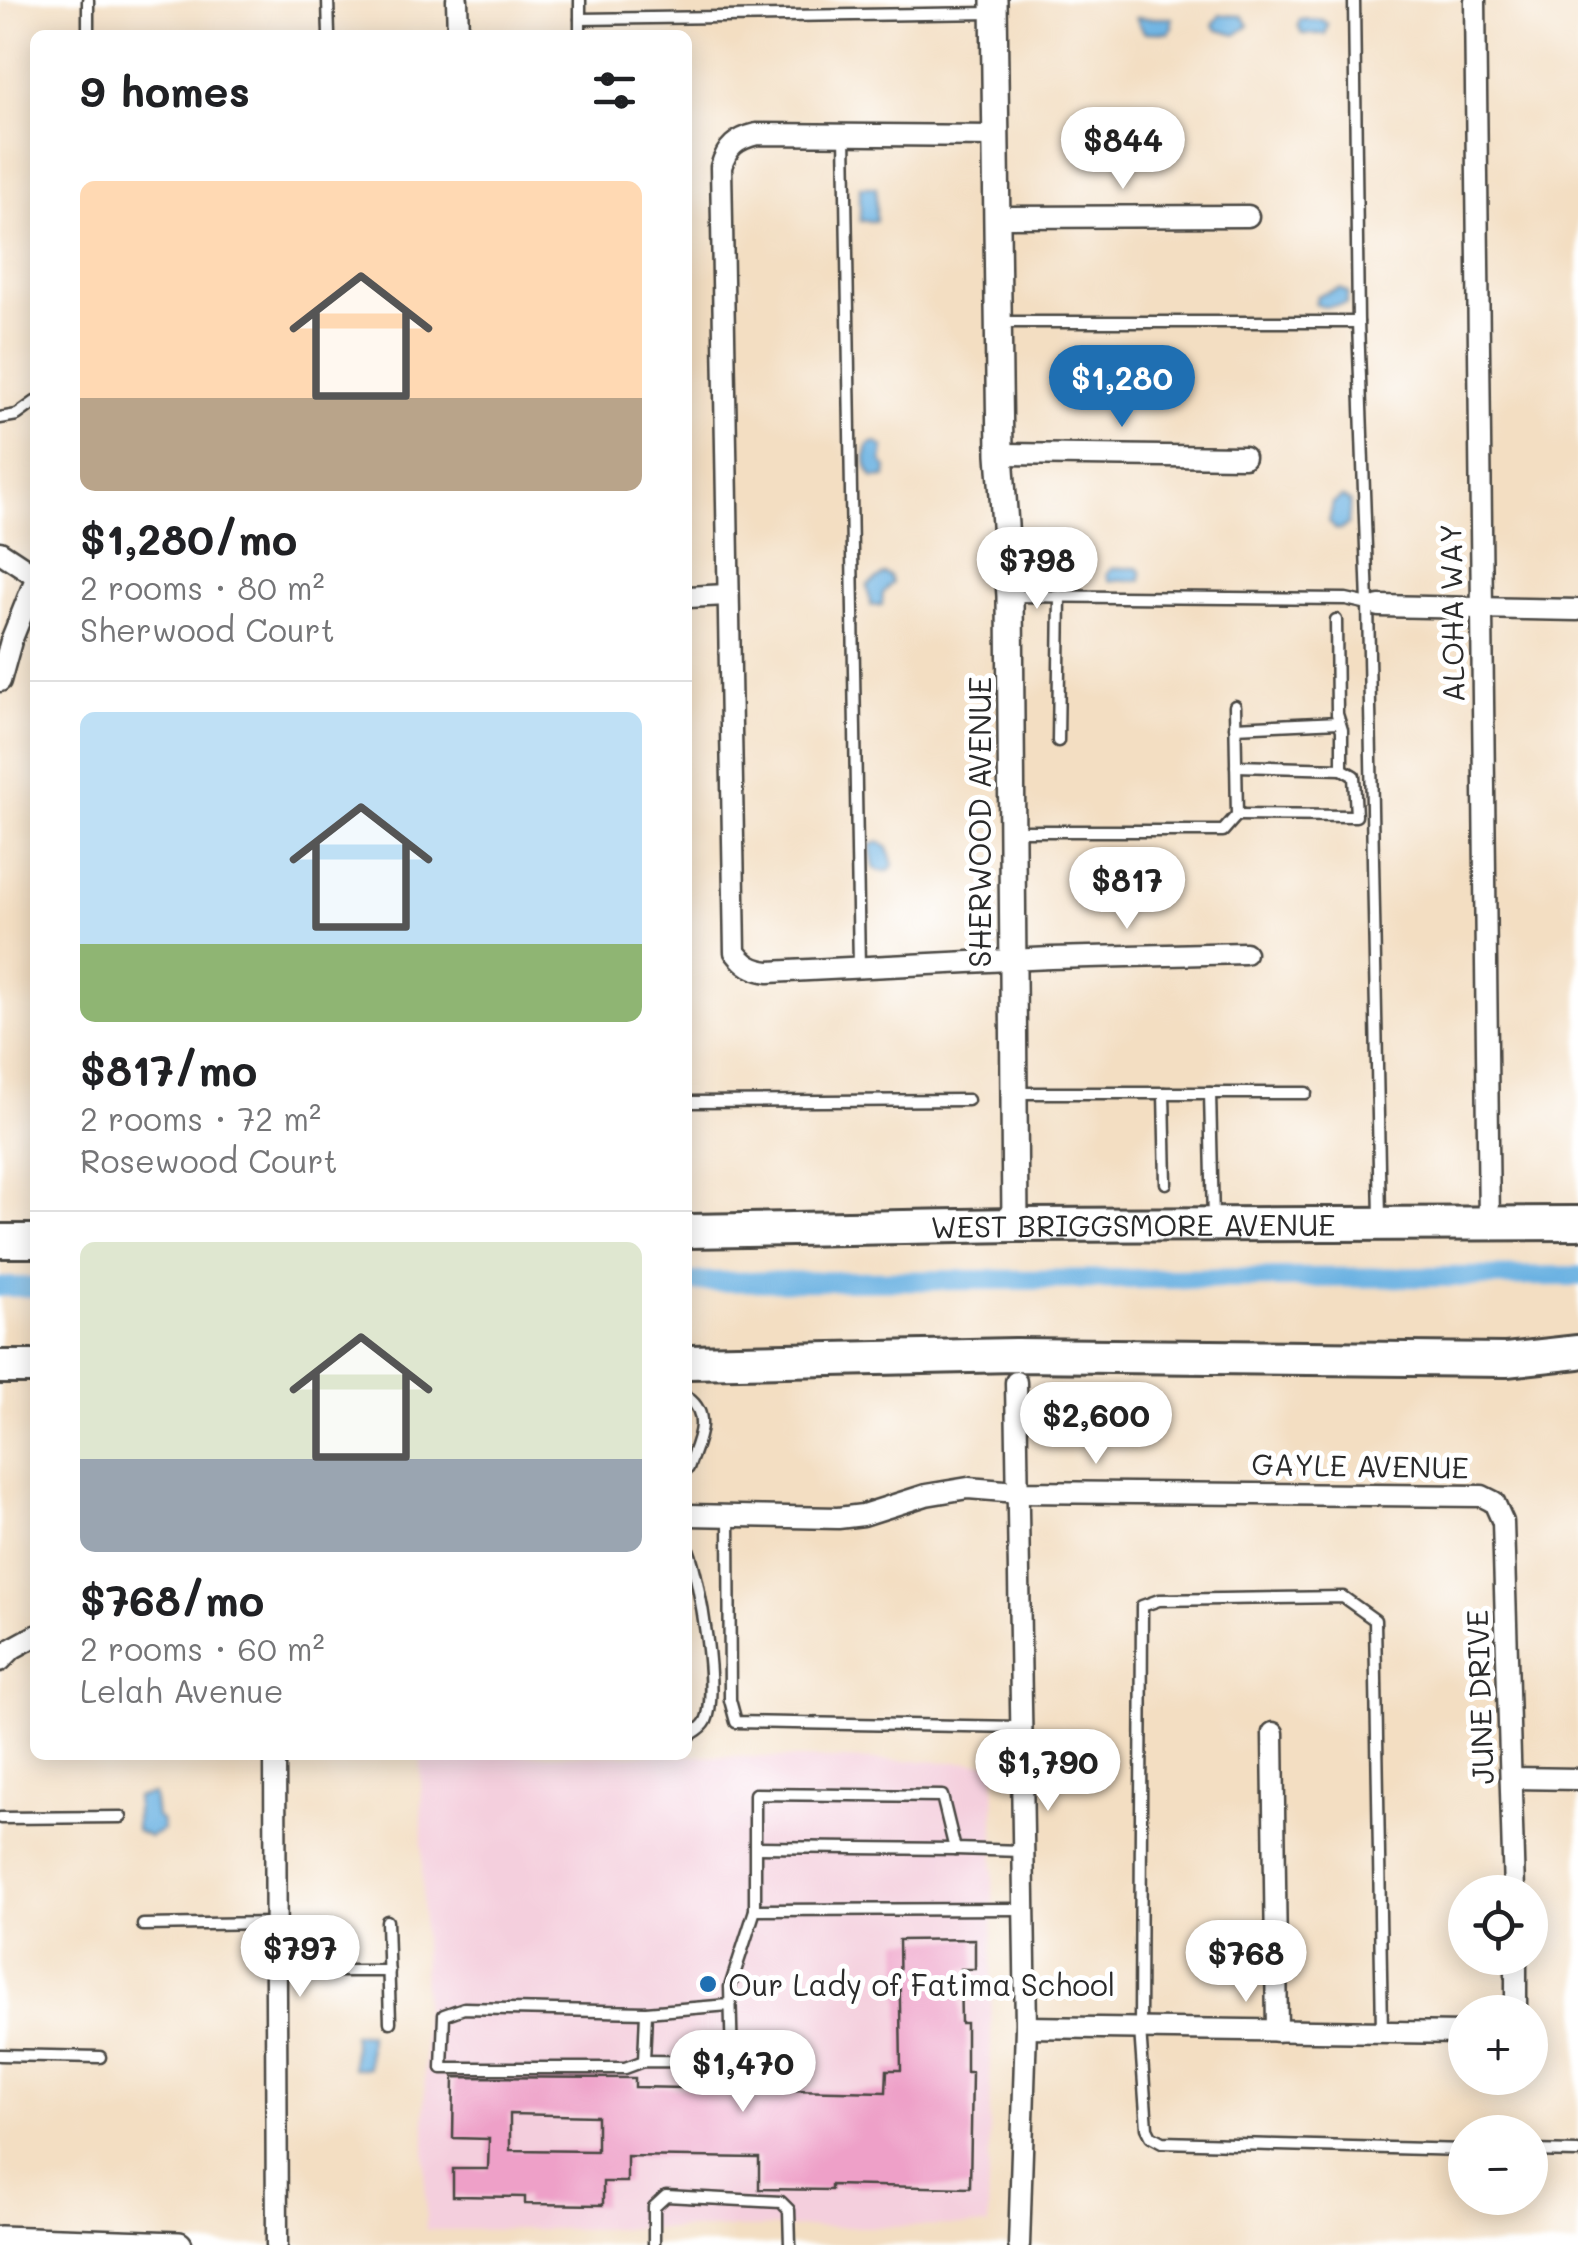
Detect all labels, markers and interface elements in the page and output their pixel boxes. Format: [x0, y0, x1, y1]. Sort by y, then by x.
text: 9 homes [80, 63, 250, 118]
icon: filters [587, 63, 642, 118]
pin: $844 [1064, 107, 1182, 192]
text: $844 [1083, 118, 1163, 160]
icon: home [271, 246, 451, 426]
pin: $1,280 [1041, 345, 1203, 430]
text: $1,280 [1071, 356, 1173, 398]
text: $1,280/mo [80, 511, 297, 566]
street label: ALOHA WAY [1429, 523, 1473, 703]
pin: $798 [978, 527, 1096, 612]
text: $798 [999, 538, 1075, 580]
text: 2 rooms · 80 m² [80, 566, 325, 608]
text: Sherwood Court [80, 608, 335, 650]
street label: SHERWOOD AVENUE [959, 677, 999, 967]
icon: home [271, 777, 451, 957]
pin: $817 [1068, 847, 1186, 932]
text: $817 [1091, 858, 1163, 900]
text: $817/mo [80, 1042, 257, 1097]
text: 2 rooms · 72 m² [80, 1097, 321, 1139]
text: Rosewood Court [80, 1139, 338, 1181]
street label: WEST BRIGGSMORE AVENUE [930, 1204, 1336, 1247]
icon: home [271, 1307, 451, 1487]
pin: $2,600 [1015, 1382, 1177, 1467]
text: $2,600 [1042, 1393, 1150, 1435]
street label: GAYLE AVENUE [1251, 1443, 1469, 1487]
text: $768/mo [80, 1572, 264, 1627]
street label: JUNE DRIVE [1456, 1609, 1502, 1785]
text: 2 rooms · 60 m² [80, 1627, 324, 1669]
text: Lelah Avenue [80, 1669, 284, 1711]
pin: $1,790 [967, 1729, 1129, 1814]
text: $1,790 [997, 1740, 1099, 1782]
map controls [1448, 1875, 1548, 2215]
button: locate [1448, 1875, 1548, 1975]
pin: $797 [241, 1915, 359, 2000]
pin: $768 [1187, 1920, 1305, 2005]
text: $797 [263, 1926, 337, 1968]
text: $768 [1208, 1931, 1284, 1973]
place label: Our Lady of Fatima School [728, 1964, 1115, 2004]
marker: Our Lady of Fatima School [697, 1973, 719, 1995]
button: + [1448, 1995, 1548, 2095]
pin: $1,470 [662, 2030, 824, 2115]
text: $1,470 [692, 2041, 794, 2083]
button: − [1448, 2115, 1548, 2215]

